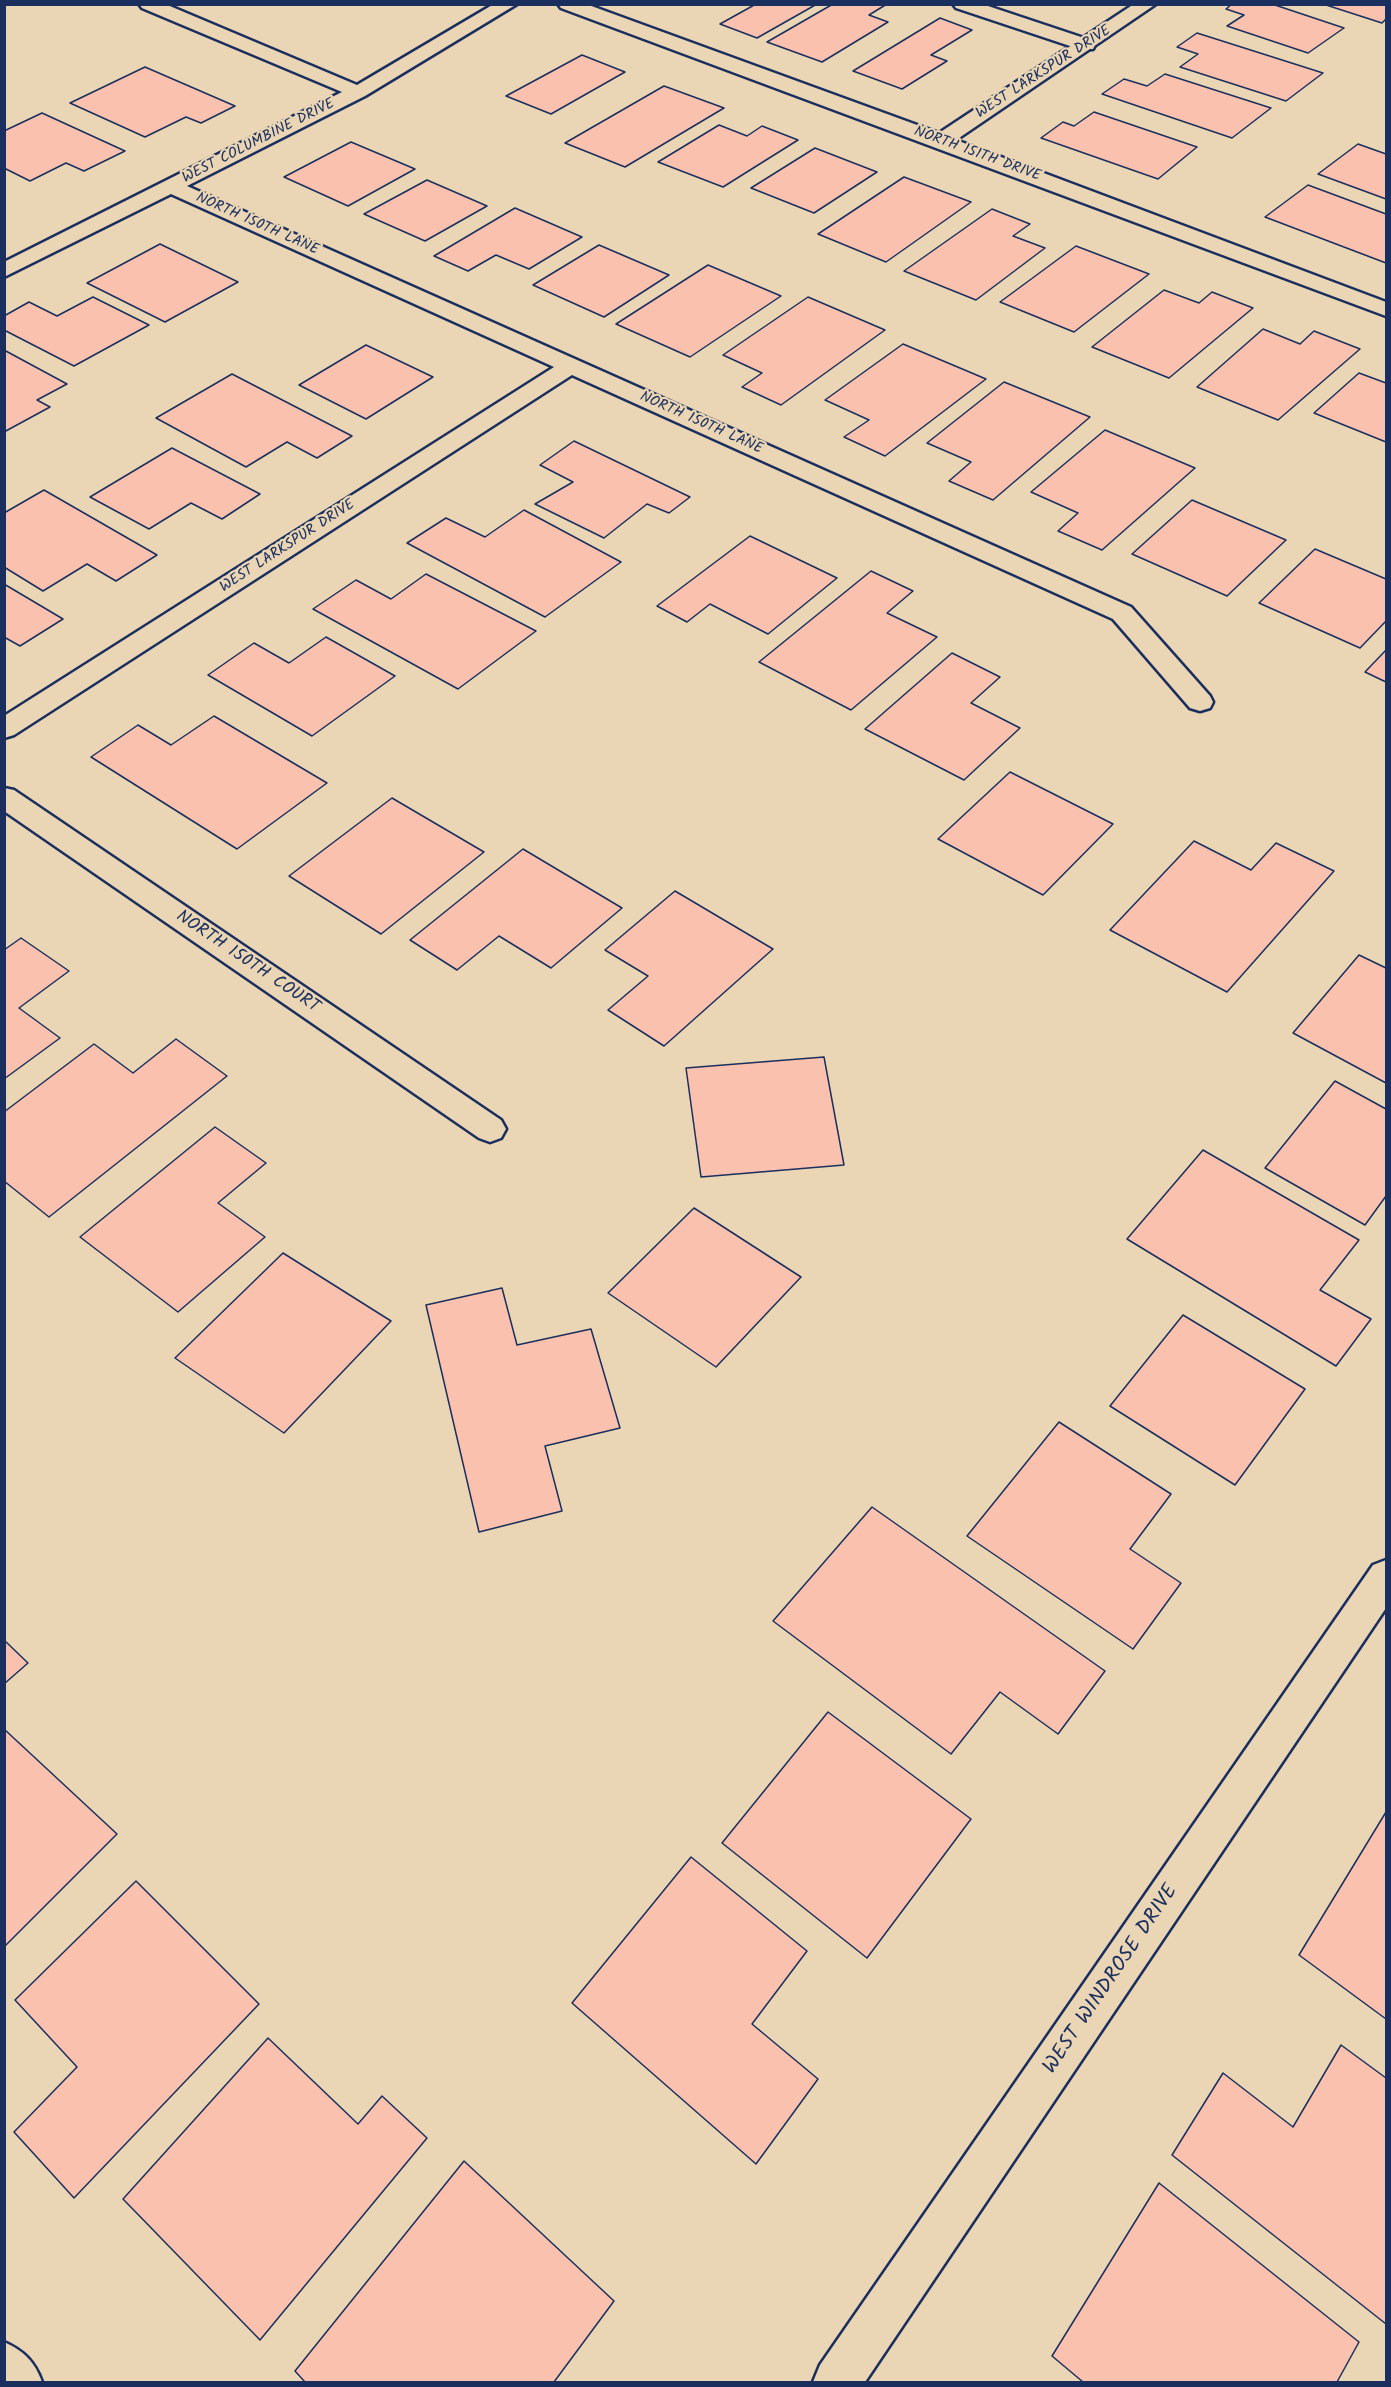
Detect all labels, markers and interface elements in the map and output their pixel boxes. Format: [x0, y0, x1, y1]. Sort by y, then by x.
street label: WEST LARKSPUR DRIVE [973, 23, 1115, 123]
street label: WEST COLUMBINE DRIVE [180, 96, 338, 188]
street label: NORTH 151TH DRIVE [911, 124, 1043, 186]
street label: NORTH 150TH LANE [193, 190, 321, 260]
street label: NORTH 150TH LANE [637, 389, 765, 459]
street label: WEST LARKSPUR DRIVE [217, 497, 359, 597]
street label: NORTH 150TH COURT [171, 907, 323, 1019]
street label: WEST WINDROSE DRIVE [1039, 1881, 1185, 2079]

